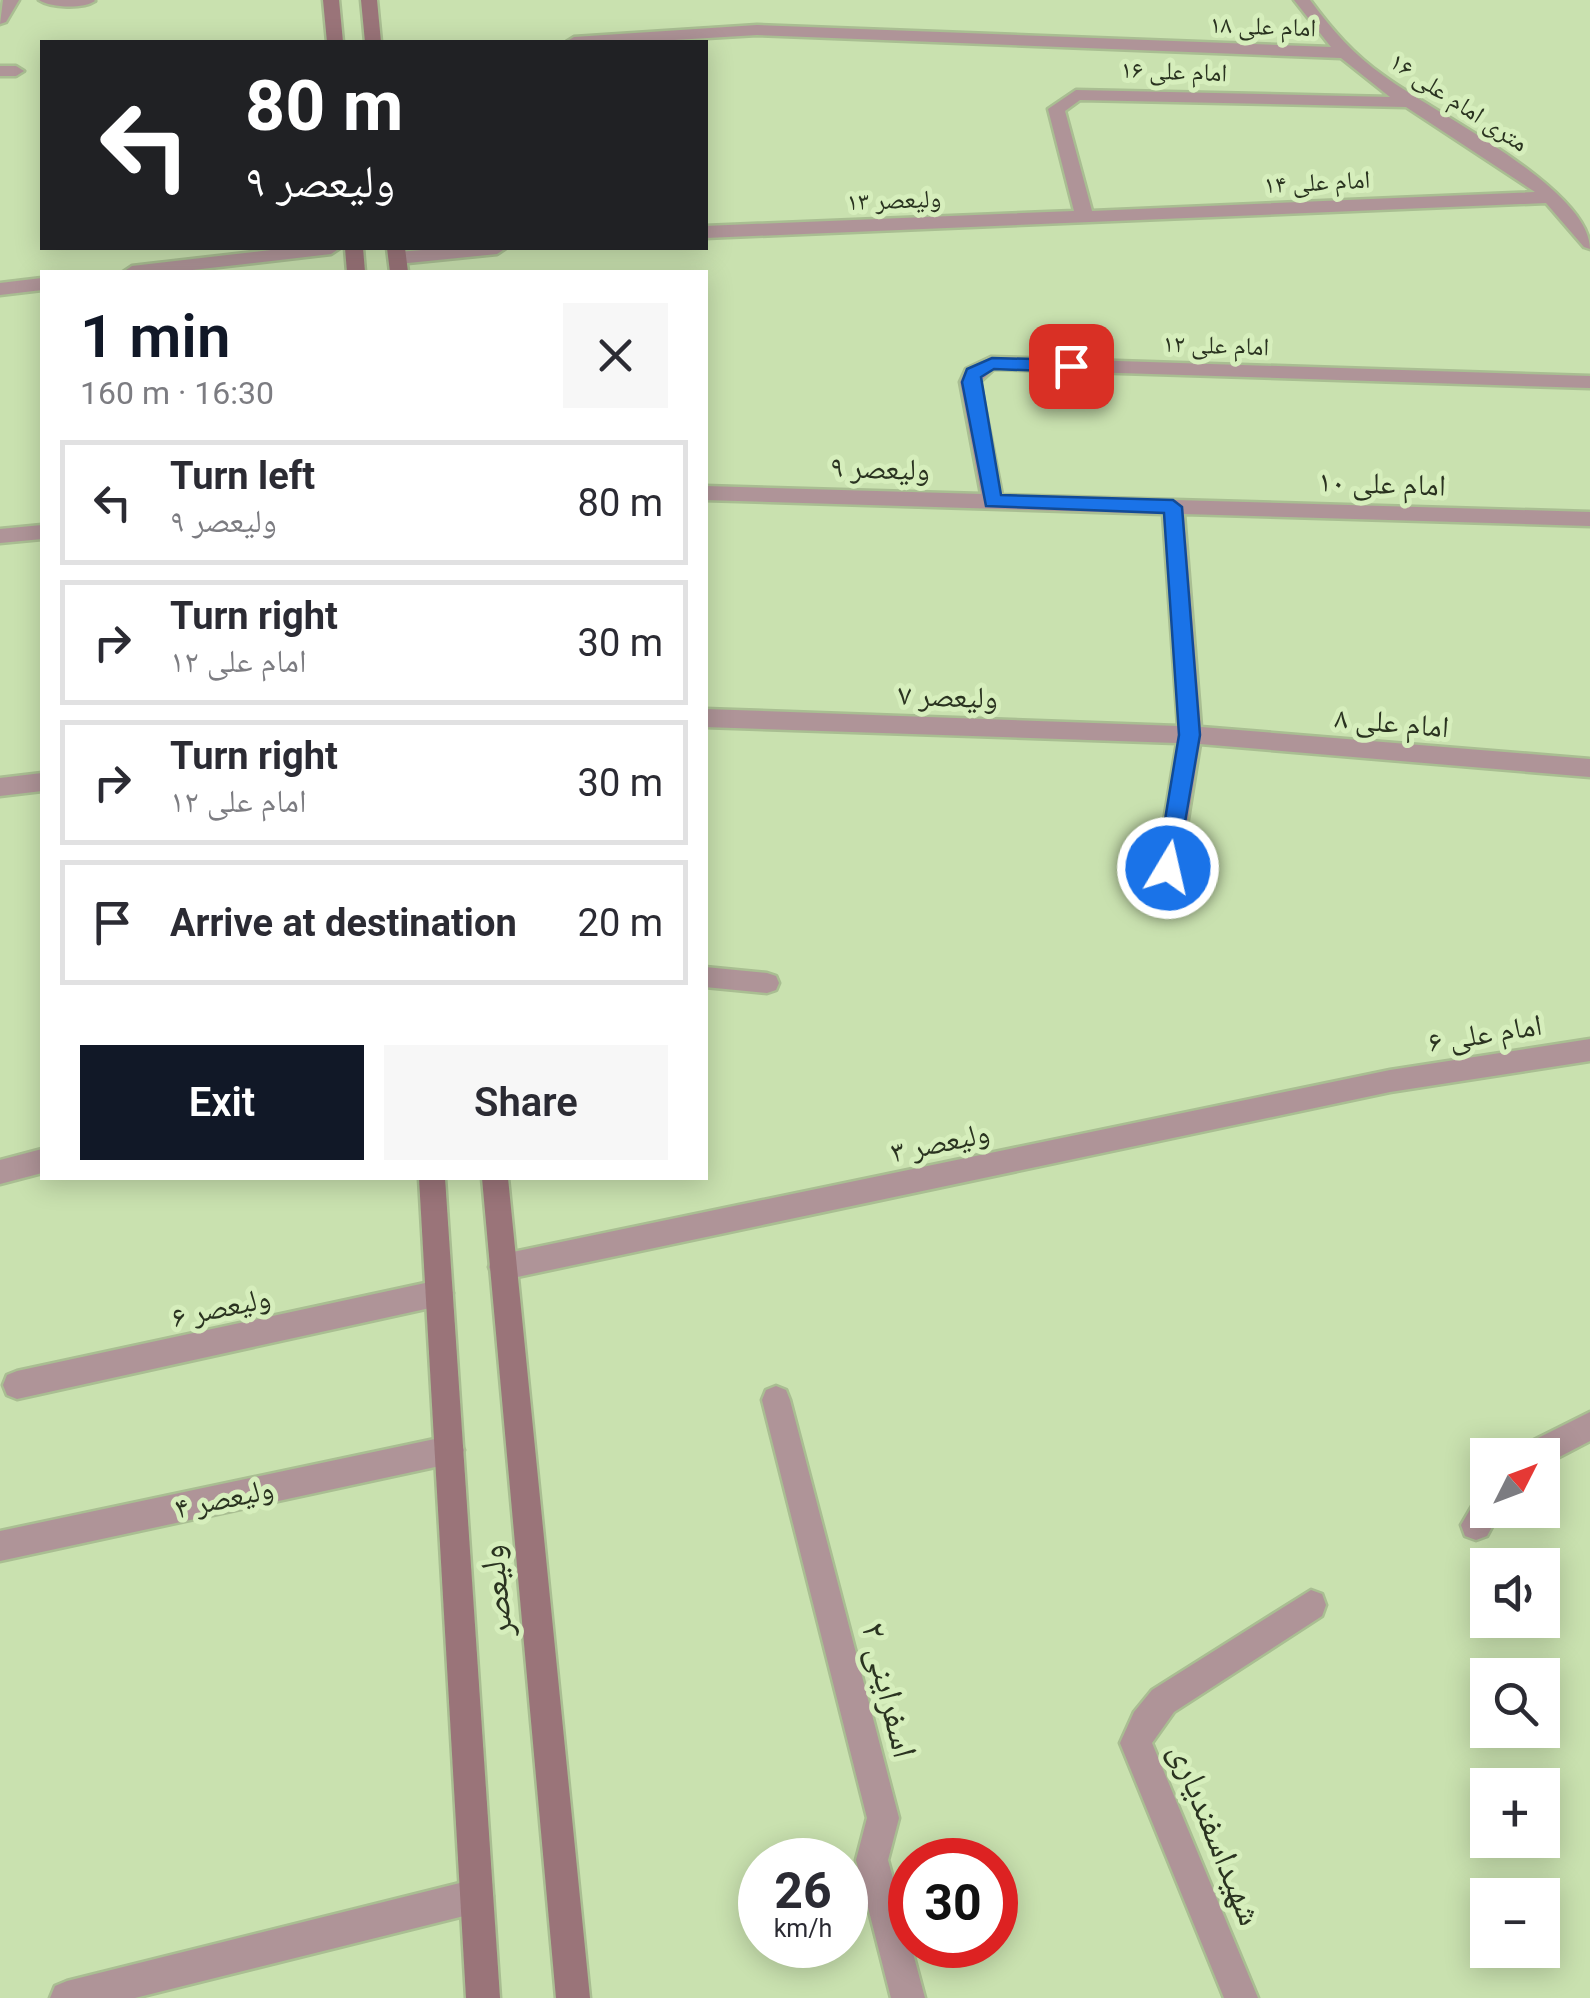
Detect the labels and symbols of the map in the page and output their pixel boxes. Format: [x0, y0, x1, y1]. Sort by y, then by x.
street label: امام علی ۱۸ [1209, 10, 1317, 44]
street label: ۱۶ متری امام علی [1383, 47, 1534, 159]
street label: امام علی ۱۶ [1120, 55, 1228, 89]
street label: امام علی ۱۴ [1263, 165, 1371, 201]
street label: ولیعصر ۱۳ [846, 184, 942, 216]
pin [1029, 324, 1114, 409]
street label: امام علی ۱۲ [1162, 329, 1270, 363]
street label: ولیعصر ۹ [829, 449, 931, 487]
street label: امام علی ۱۰ [1317, 463, 1447, 505]
street label: ولیعصر ۷ [897, 677, 999, 715]
street label: امام علی ۸ [1333, 700, 1451, 746]
position arrow [1116, 816, 1220, 920]
street label: امام علی ۶ [1426, 1007, 1545, 1061]
street label: ولیعصر ۳ [887, 1114, 993, 1170]
street label: ولیعصر ۶ [168, 1279, 274, 1335]
north arrow [1470, 1438, 1560, 1528]
street label: ولیعصر ۴ [171, 1470, 277, 1526]
street label: ولیعصر [471, 1543, 521, 1640]
street label: اسفراینی ۲ [852, 1618, 926, 1762]
street label: شهیداسفندیاری [1161, 1737, 1271, 1931]
speed limit sign: 30 [888, 1838, 1018, 1968]

